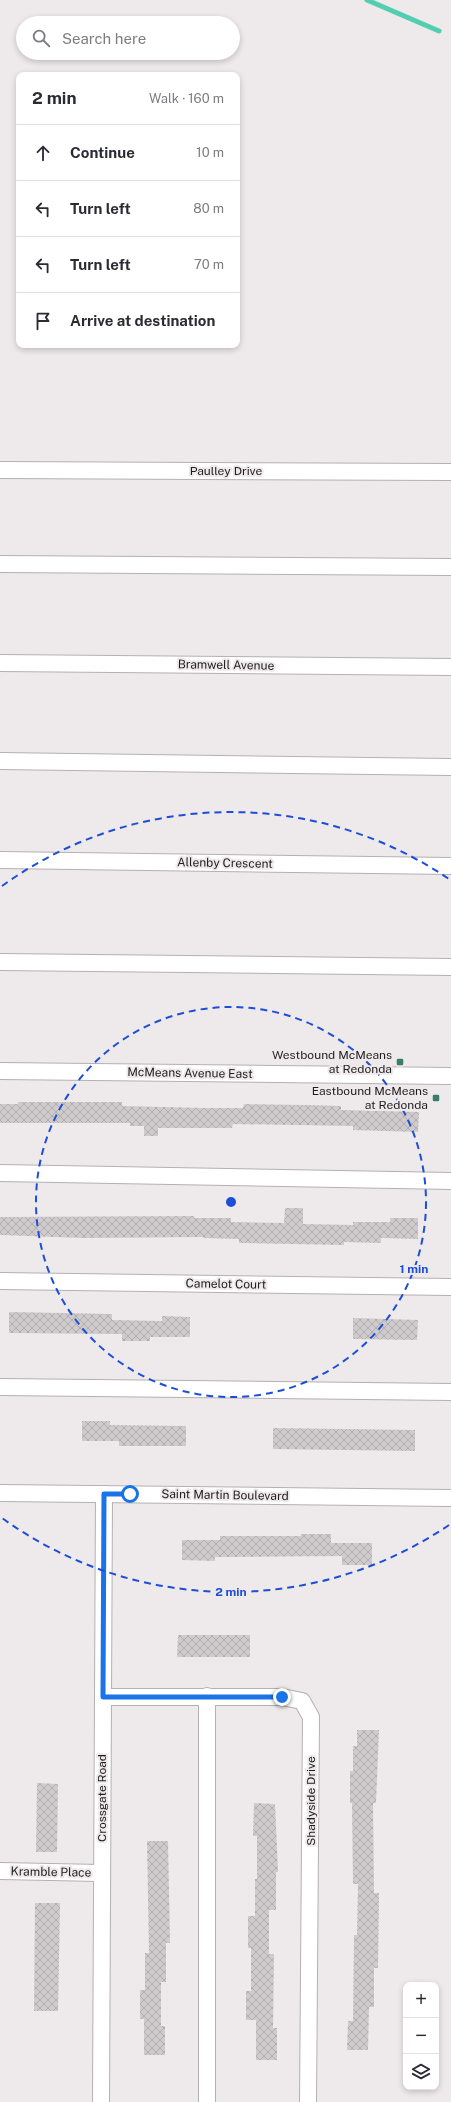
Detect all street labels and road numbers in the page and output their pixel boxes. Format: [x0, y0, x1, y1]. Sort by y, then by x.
street label: Paulley Drive [190, 464, 263, 478]
street label: Bramwell Avenue [178, 657, 275, 673]
street label: Allenby Crescent [177, 855, 273, 871]
street label: McMeans Avenue East [127, 1065, 253, 1081]
street label: Camelot Court [186, 1276, 267, 1292]
street label: Saint Martin Boulevard [161, 1487, 289, 1503]
street label: Crossgate Road [95, 1754, 109, 1842]
street label: Shadyside Drive [304, 1756, 318, 1846]
street label: Kramble Place [10, 1864, 92, 1880]

